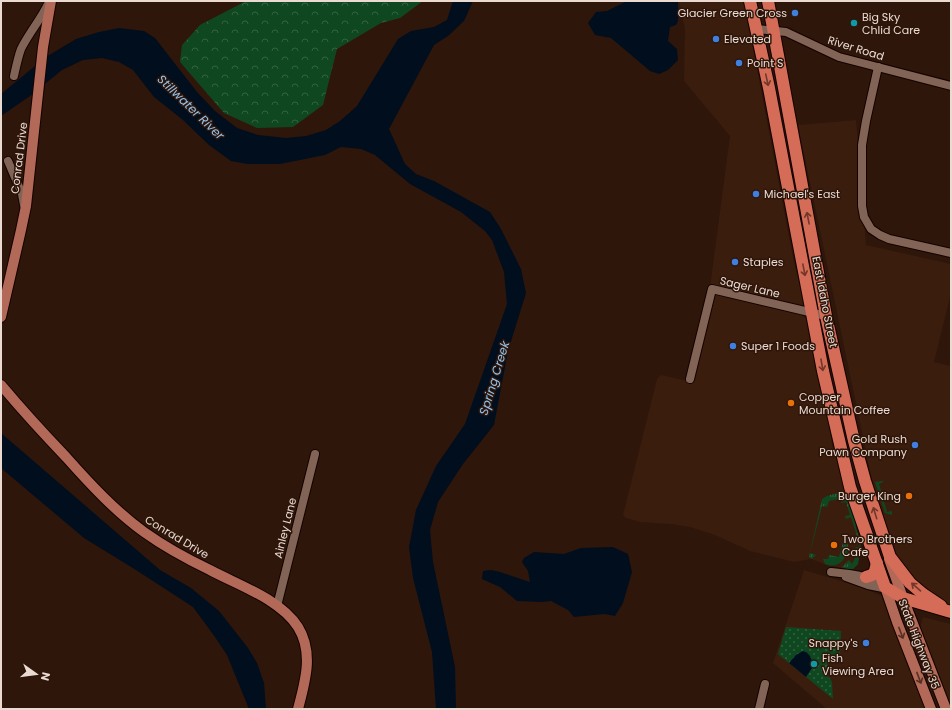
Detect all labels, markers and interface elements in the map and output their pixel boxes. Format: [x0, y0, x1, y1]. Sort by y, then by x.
place label: Glacier Green Cross [678, 5, 787, 21]
marker: Glacier Green Cross [790, 8, 800, 18]
place label: Big Sky Chlid Care [862, 9, 920, 38]
marker: Big Sky Chlid Care [849, 18, 859, 28]
place label: Elevated [724, 31, 771, 47]
street label: River Road [826, 32, 886, 64]
marker: Elevated [711, 34, 721, 44]
place label: Point S [747, 55, 784, 71]
marker: Point S [734, 58, 744, 68]
water label: Stillwater River [154, 71, 229, 144]
one-way arrow [764, 73, 772, 86]
street label: Conrad Drive [7, 121, 31, 195]
place label: Michael's East [764, 186, 840, 202]
marker: Michael's East [751, 189, 761, 199]
one-way arrow [804, 212, 812, 225]
place label: Staples [743, 254, 784, 270]
street label: East Idaho Street [808, 255, 842, 349]
marker: Staples [730, 257, 740, 267]
one-way arrow [800, 263, 808, 276]
street label: Sager Lane [718, 272, 782, 302]
water label: Spring Creek [475, 338, 514, 417]
place label: Super 1 Foods [741, 338, 815, 354]
marker: Super 1 Foods [728, 341, 738, 351]
one-way arrow [818, 358, 826, 371]
place label: Copper Mountain Coffee [799, 389, 890, 418]
marker: Copper Mountain Coffee [786, 398, 796, 408]
place label: Gold Rush Pawn Company [819, 431, 908, 460]
marker: Gold Rush Pawn Company [910, 440, 920, 450]
place label: Burger King [838, 488, 901, 504]
marker: Burger King [904, 491, 914, 501]
street label: Ainley Lane [270, 496, 300, 560]
one-way arrow [871, 507, 878, 520]
street label: Conrad Drive [142, 512, 212, 563]
place label: Two Brothers Cafe [842, 531, 913, 560]
marker: Two Brothers Cafe [829, 540, 839, 550]
one-way arrow [910, 583, 921, 592]
street label: State Highway 35 [894, 597, 944, 691]
one-way arrow [898, 627, 906, 639]
place label: Snappy's [809, 635, 858, 651]
marker: Snappy's [861, 638, 871, 648]
place label: Fish Viewing Area [822, 650, 894, 679]
north arrow [16, 654, 56, 694]
marker: Fish Viewing Area [809, 659, 819, 669]
text: N [37, 670, 54, 682]
one-way arrow [915, 671, 923, 683]

